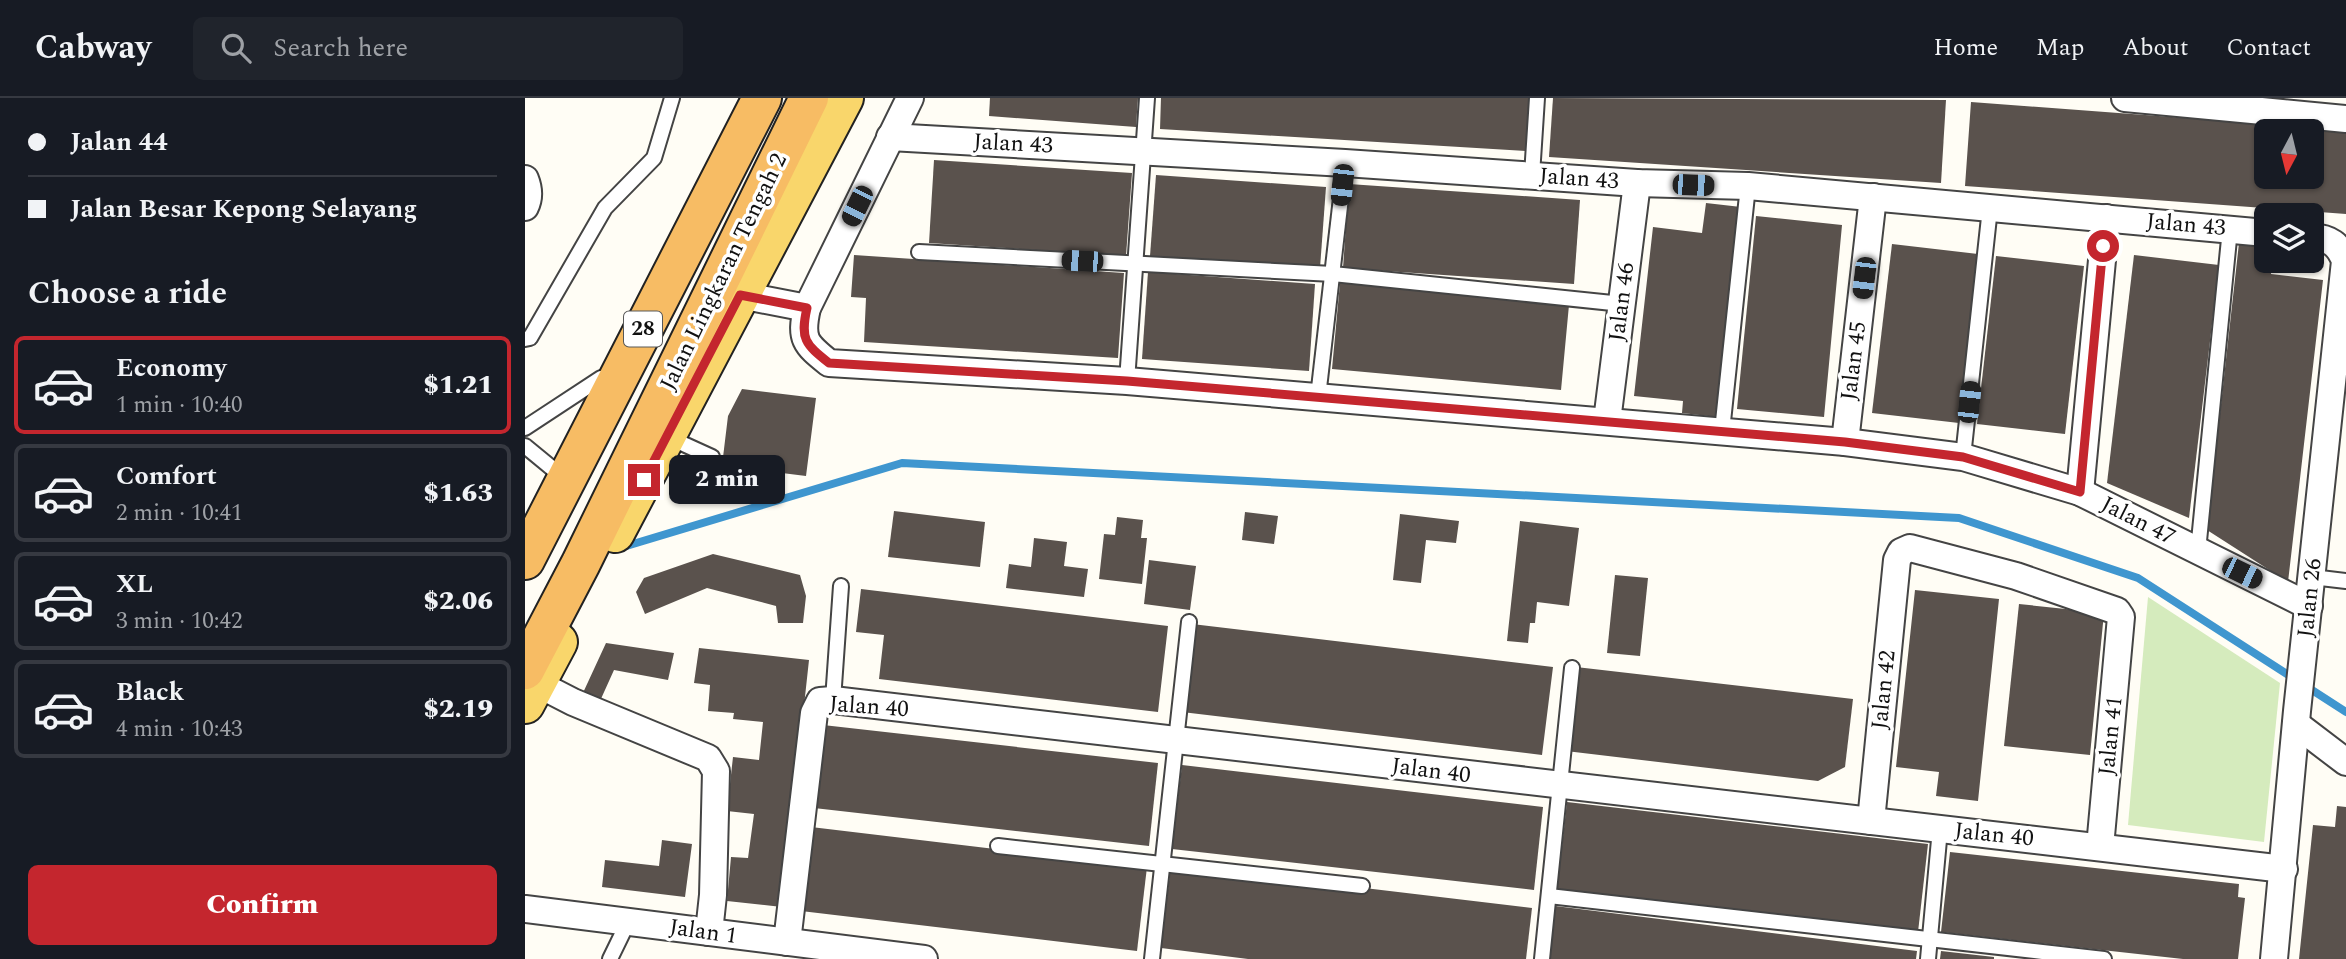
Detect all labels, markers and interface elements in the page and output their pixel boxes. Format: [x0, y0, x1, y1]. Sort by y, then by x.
search box [193, 17, 683, 80]
text: Cabway [35, 23, 151, 73]
text: Search here [273, 28, 408, 68]
icon: search [217, 29, 255, 67]
text: Home [1933, 30, 1998, 66]
text: Map [2036, 30, 2084, 66]
text: About [2122, 30, 2188, 66]
text: Contact [2226, 30, 2311, 66]
north arrow [2254, 119, 2324, 189]
map controls [2254, 119, 2324, 273]
text: Jalan 44 [70, 122, 168, 162]
street label: Jalan 43 [972, 124, 1054, 164]
street label: Jalan Lingkaran Tengah 2 [651, 147, 797, 397]
street label: Jalan 43 [1538, 159, 1620, 199]
car [1330, 163, 1355, 207]
car [1672, 174, 1715, 196]
car [839, 183, 876, 229]
text: Jalan Besar Kepong Selayang [70, 189, 417, 229]
button: layers [2254, 203, 2324, 273]
street label: Jalan 43 [2145, 204, 2227, 246]
route start [2087, 230, 2119, 262]
car [1061, 249, 1104, 273]
car [1852, 256, 1877, 300]
street label: Jalan 46 [1600, 260, 1644, 344]
text: Choose a ride [28, 269, 227, 318]
road number: 28 [624, 312, 662, 346]
street label: Jalan 45 [1832, 319, 1876, 403]
text: Economy [116, 348, 226, 388]
icon: car [32, 354, 95, 417]
text: $1.21 [423, 365, 493, 405]
car [1957, 380, 1982, 424]
text: 1 min · 10:40 [116, 388, 243, 423]
text: Comfort [116, 456, 217, 496]
callout: 2 min [669, 456, 784, 504]
icon: car [32, 462, 95, 525]
text: 2 min [695, 462, 759, 497]
route end [628, 464, 660, 496]
text: $1.63 [423, 473, 493, 513]
street label: Jalan 47 [2095, 487, 2181, 555]
text: 2 min · 10:41 [116, 496, 243, 531]
car [2219, 554, 2266, 592]
street label: Jalan 26 [2288, 557, 2332, 639]
text: XL [116, 564, 153, 604]
icon: car [32, 570, 95, 633]
text: $2.06 [423, 581, 493, 621]
text: 3 min · 10:42 [116, 604, 243, 639]
street label: Jalan 42 [1862, 649, 1906, 731]
text: Black [116, 672, 184, 712]
icon: car [32, 678, 95, 741]
street label: Jalan 40 [828, 687, 910, 727]
text: $2.19 [423, 689, 493, 729]
street label: Jalan 41 [2089, 695, 2133, 777]
text: 4 min · 10:43 [116, 712, 243, 747]
street label: Jalan 40 [1389, 749, 1473, 793]
street label: Jalan 40 [1953, 813, 2035, 857]
button: Confirm [28, 865, 497, 945]
street label: Jalan 1 [667, 910, 739, 954]

